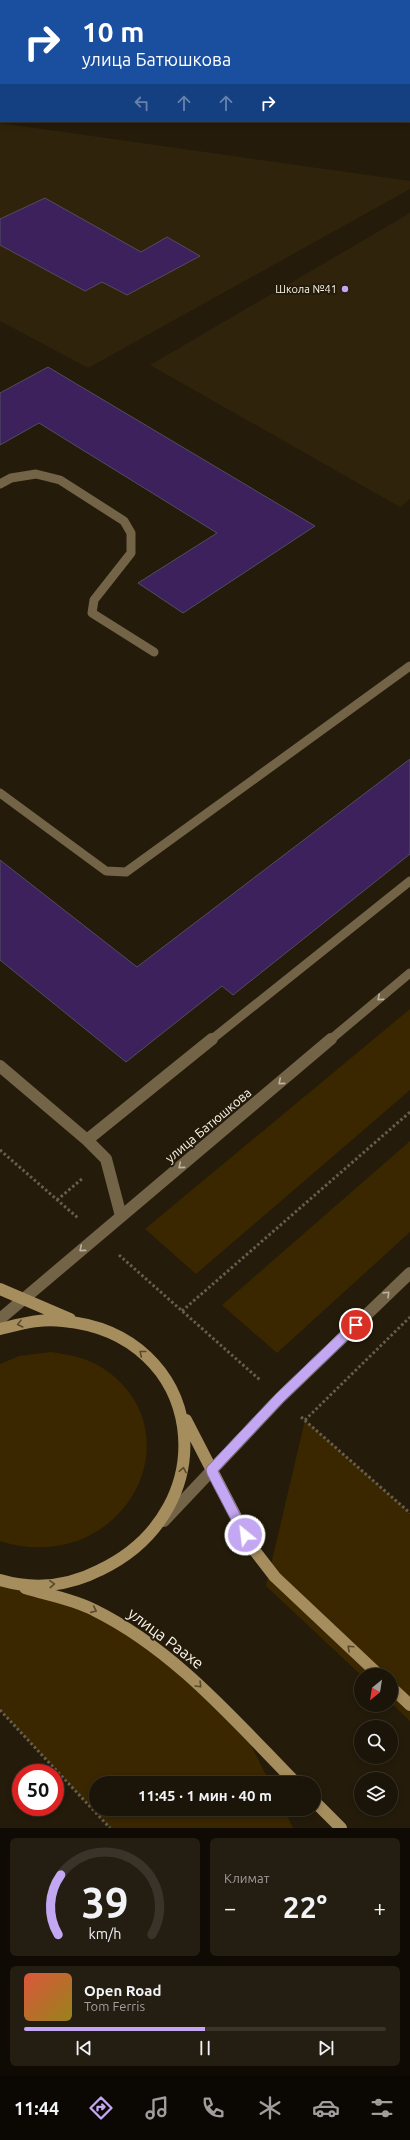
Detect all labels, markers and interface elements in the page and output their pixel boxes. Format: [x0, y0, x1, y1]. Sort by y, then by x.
icon: right [16, 16, 68, 68]
text: 10 m [82, 16, 144, 47]
text: улица Батюшкова [82, 49, 231, 69]
icon: left [131, 92, 153, 114]
icon: ahead [173, 92, 195, 114]
icon: ahead [215, 92, 237, 114]
icon: right [257, 92, 279, 114]
place label: Школа №41 [275, 283, 337, 295]
marker: Школа №41 [340, 284, 350, 294]
one-way arrow [377, 994, 385, 1001]
one-way arrow [278, 1077, 285, 1084]
street label: улица Батюшкова [162, 1085, 254, 1165]
one-way arrow [179, 1161, 186, 1168]
one-way arrow [79, 1245, 86, 1252]
one-way arrow [383, 1292, 390, 1299]
pin [339, 1308, 373, 1342]
icon: arrive [345, 1314, 367, 1336]
one-way arrow [17, 1319, 24, 1328]
one-way arrow [139, 1351, 147, 1358]
one-way arrow [179, 1467, 187, 1473]
position arrow [224, 1514, 266, 1556]
one-way arrow [49, 1579, 55, 1588]
street label: улица Раахе [125, 1604, 207, 1672]
one-way arrow [91, 1606, 98, 1614]
one-way arrow [348, 1646, 355, 1653]
north arrow [354, 1668, 398, 1712]
map controls [354, 1668, 398, 1816]
one-way arrow [194, 1680, 202, 1688]
button: search [354, 1720, 398, 1764]
speed limit sign: 50 [12, 1764, 64, 1816]
button: layers [354, 1772, 398, 1816]
text: 11:45 · 1 мин · 40 m [138, 1787, 272, 1804]
text: Климат [224, 1871, 269, 1885]
text: 39 [82, 1879, 128, 1926]
text: 22° [283, 1890, 327, 1924]
text: − [224, 1895, 236, 1920]
text: + [374, 1895, 386, 1920]
text: km/h [89, 1926, 121, 1942]
text: Open Road [84, 1982, 161, 1999]
text: Tom Ferris [84, 1999, 145, 2013]
icon: previous [73, 2037, 95, 2059]
icon: pause [194, 2037, 216, 2059]
icon: next [315, 2037, 337, 2059]
icon: directions [87, 2094, 115, 2122]
icon: music [143, 2094, 171, 2122]
icon: phone [199, 2094, 227, 2122]
icon: climate [256, 2094, 284, 2122]
icon: car [312, 2094, 340, 2122]
icon: filters [368, 2094, 396, 2122]
text: 11:44 [14, 2098, 59, 2118]

